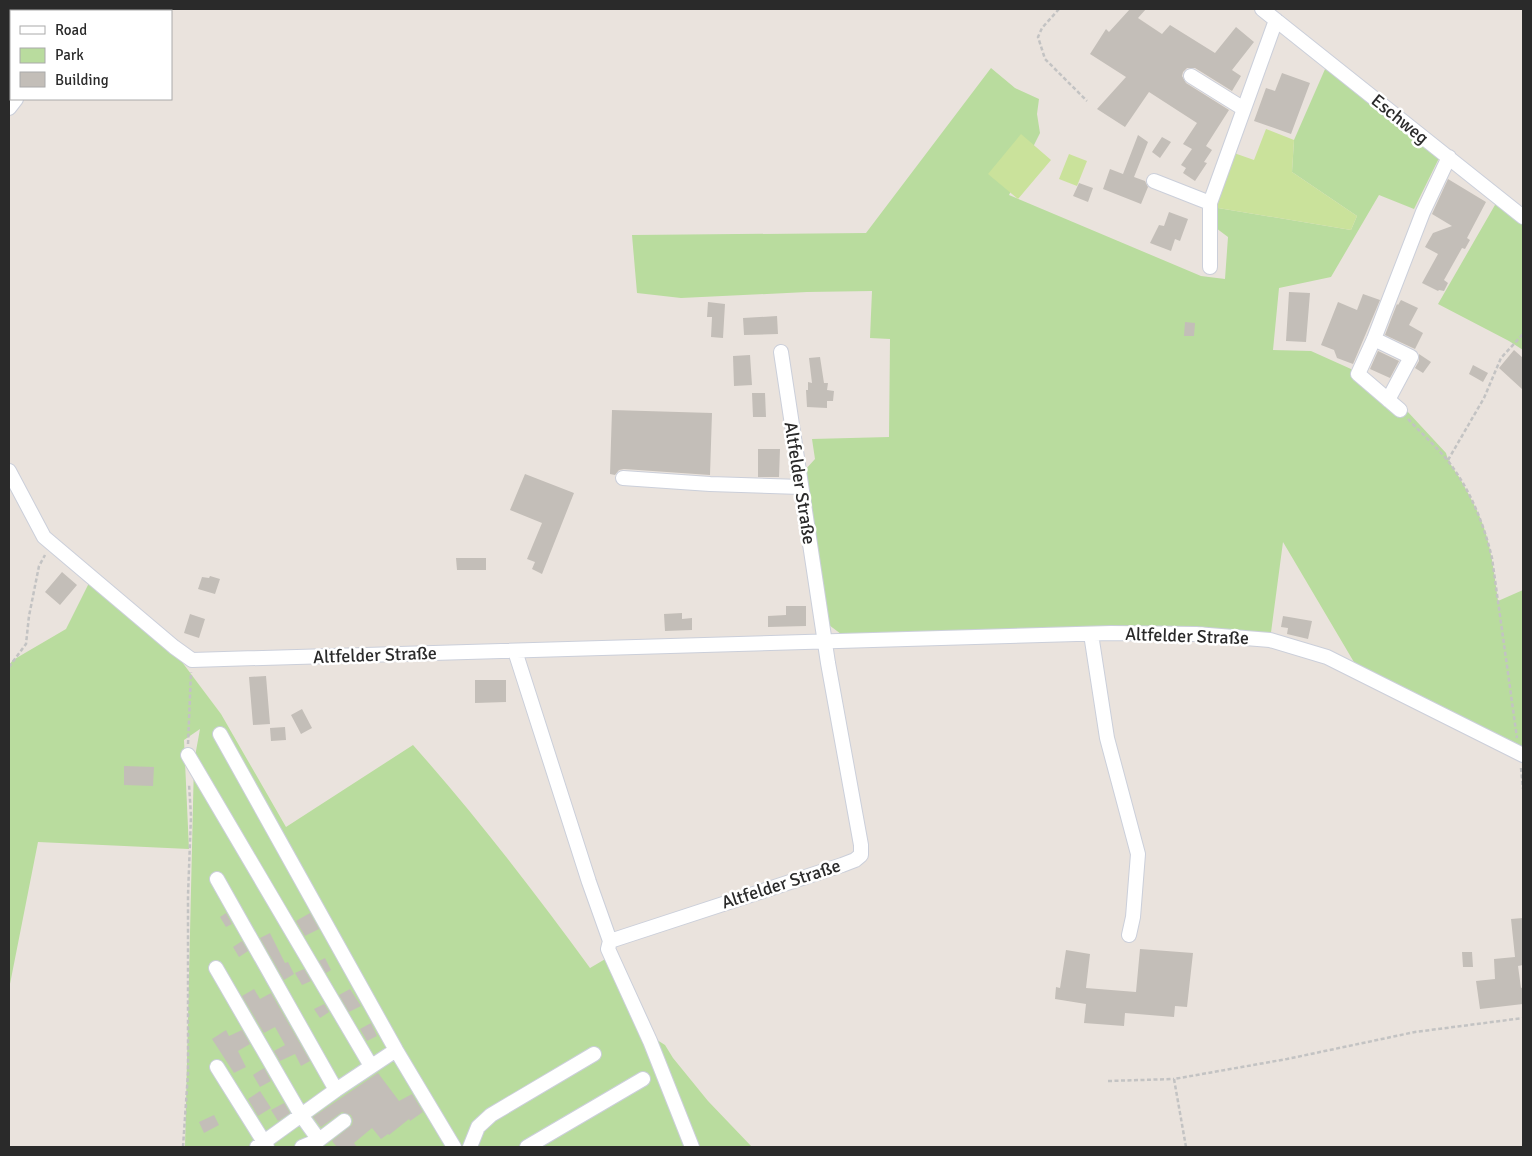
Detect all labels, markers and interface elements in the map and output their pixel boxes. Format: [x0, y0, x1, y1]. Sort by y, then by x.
legend [10, 10, 172, 100]
text: Road [55, 21, 87, 39]
text: Park [55, 46, 84, 64]
text: Building [55, 71, 109, 89]
street label: Eschweg [1367, 89, 1433, 149]
street label: Altfelder Straße [779, 420, 821, 546]
street label: Altfelder Straße [1125, 623, 1249, 649]
street label: Altfelder Straße [313, 642, 437, 668]
street label: Altfelder Straße [719, 854, 843, 914]

